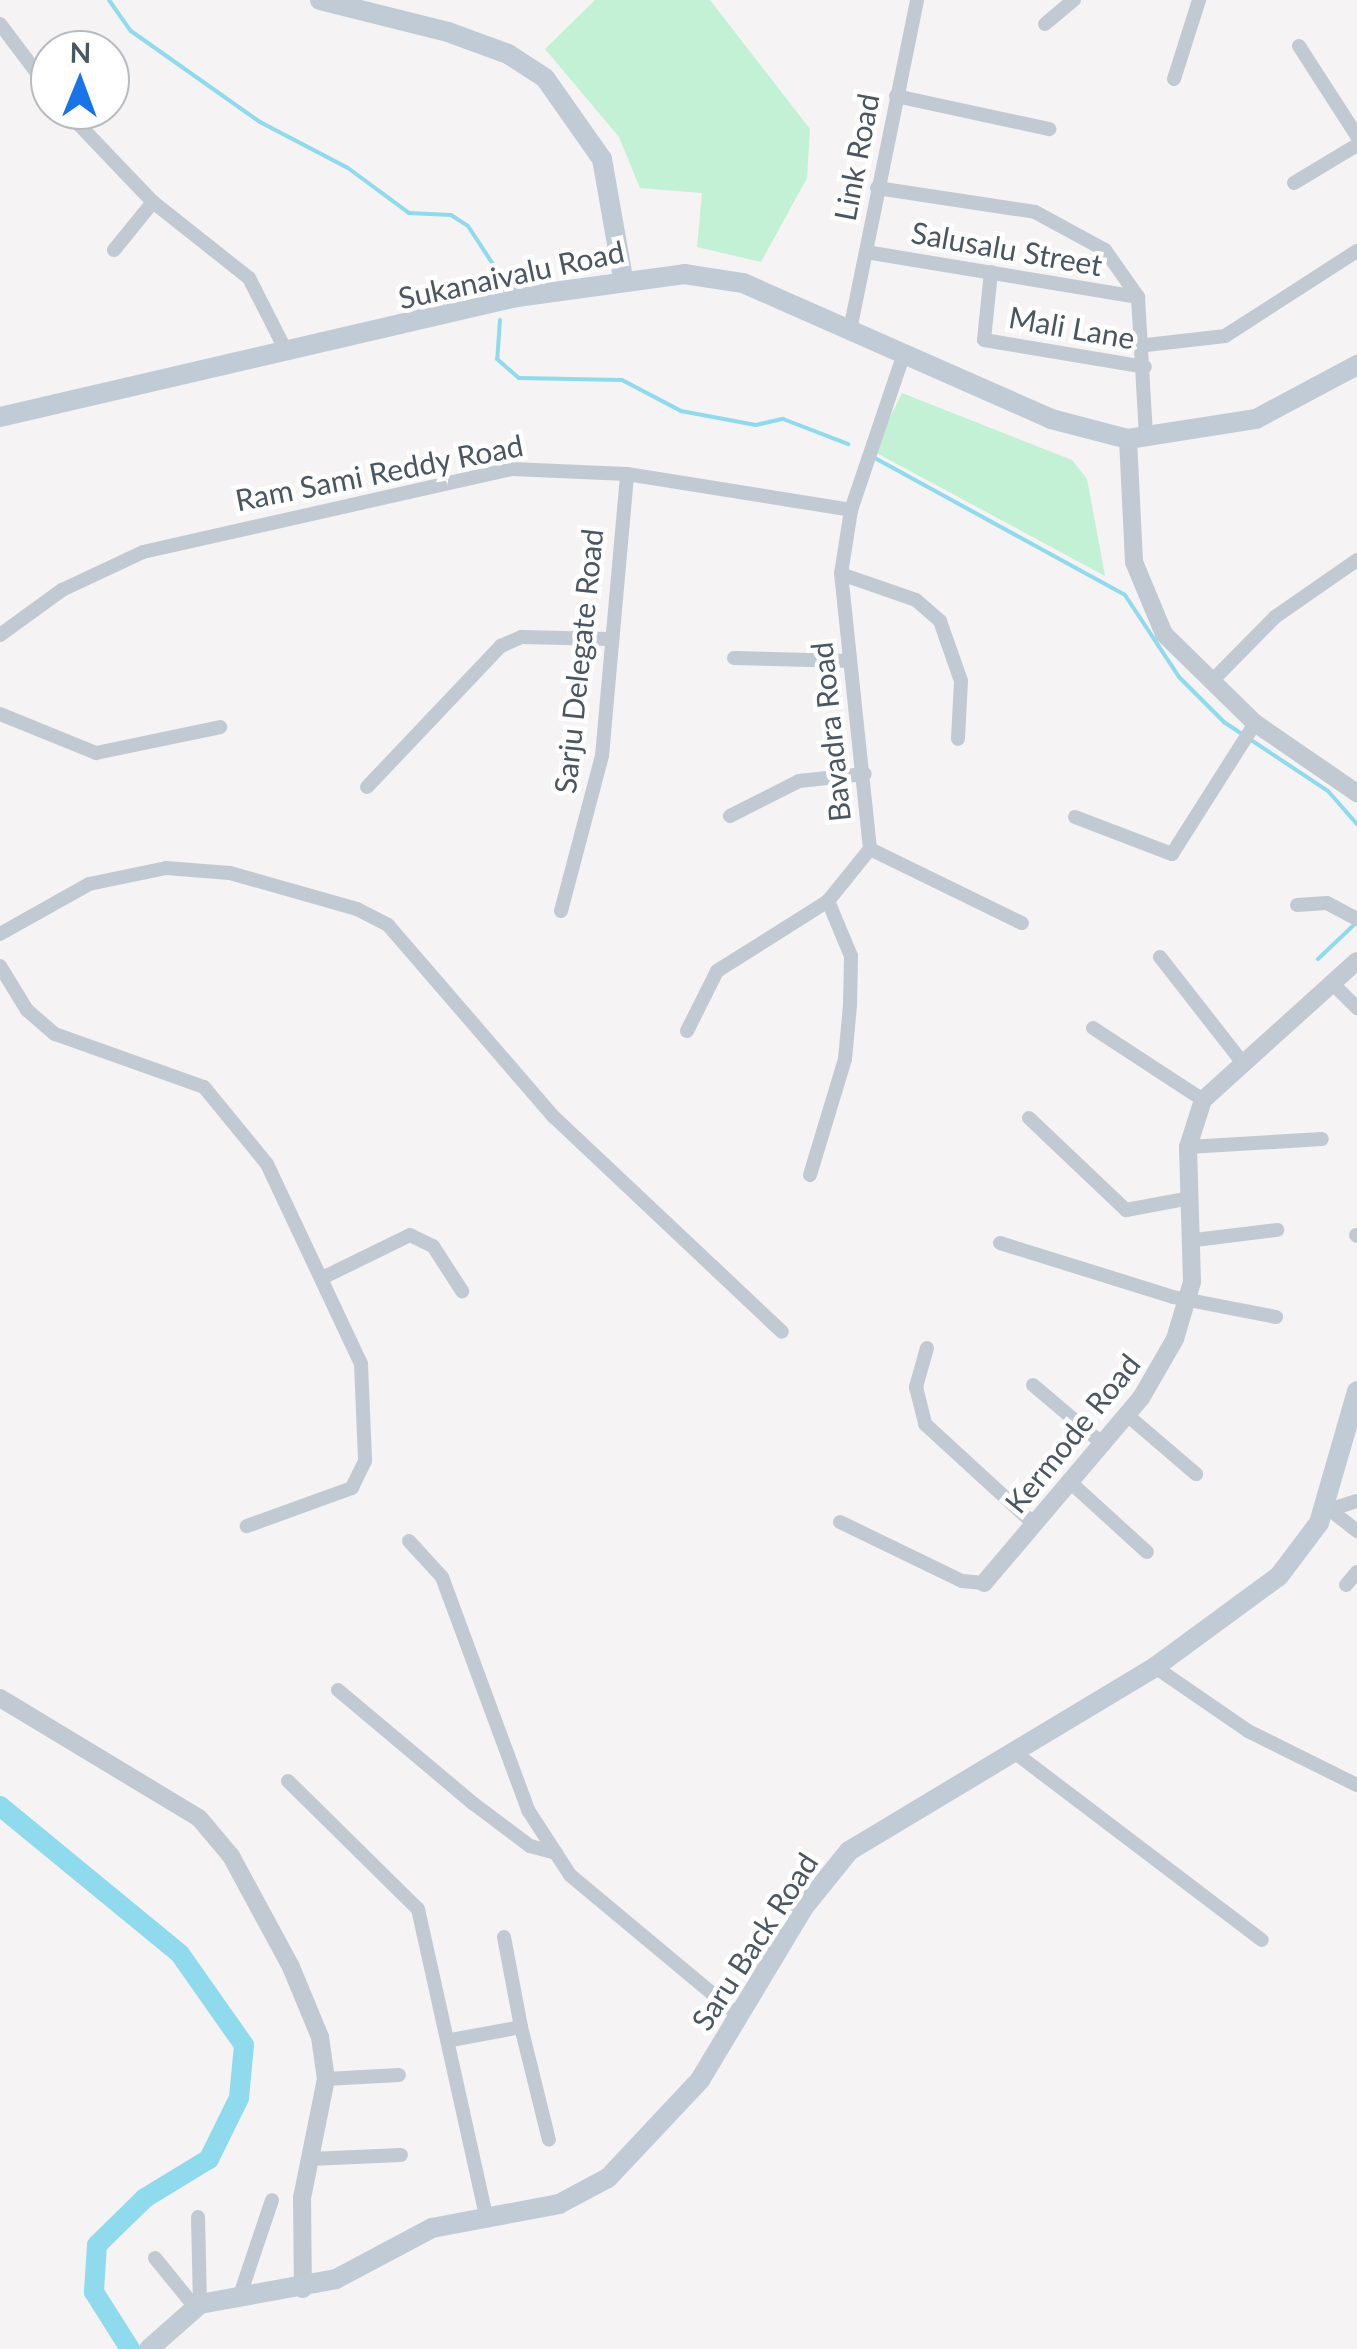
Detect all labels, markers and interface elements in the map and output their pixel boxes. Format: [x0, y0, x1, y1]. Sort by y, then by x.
north arrow [30, 30, 130, 130]
text: N [69, 35, 92, 69]
street label: Link Road [826, 90, 886, 224]
street label: Salusalu Street [909, 214, 1105, 282]
street label: Sukanaivalu Road [395, 233, 627, 315]
street label: Mali Lane [1006, 298, 1138, 356]
street label: Ram Sami Reddy Road [232, 426, 526, 518]
street label: Sarju Delegate Road [546, 527, 610, 795]
street label: Bavadra Road [803, 640, 857, 824]
street label: Kermode Road [997, 1346, 1147, 1520]
street label: Saru Back Road [683, 1846, 825, 2036]

